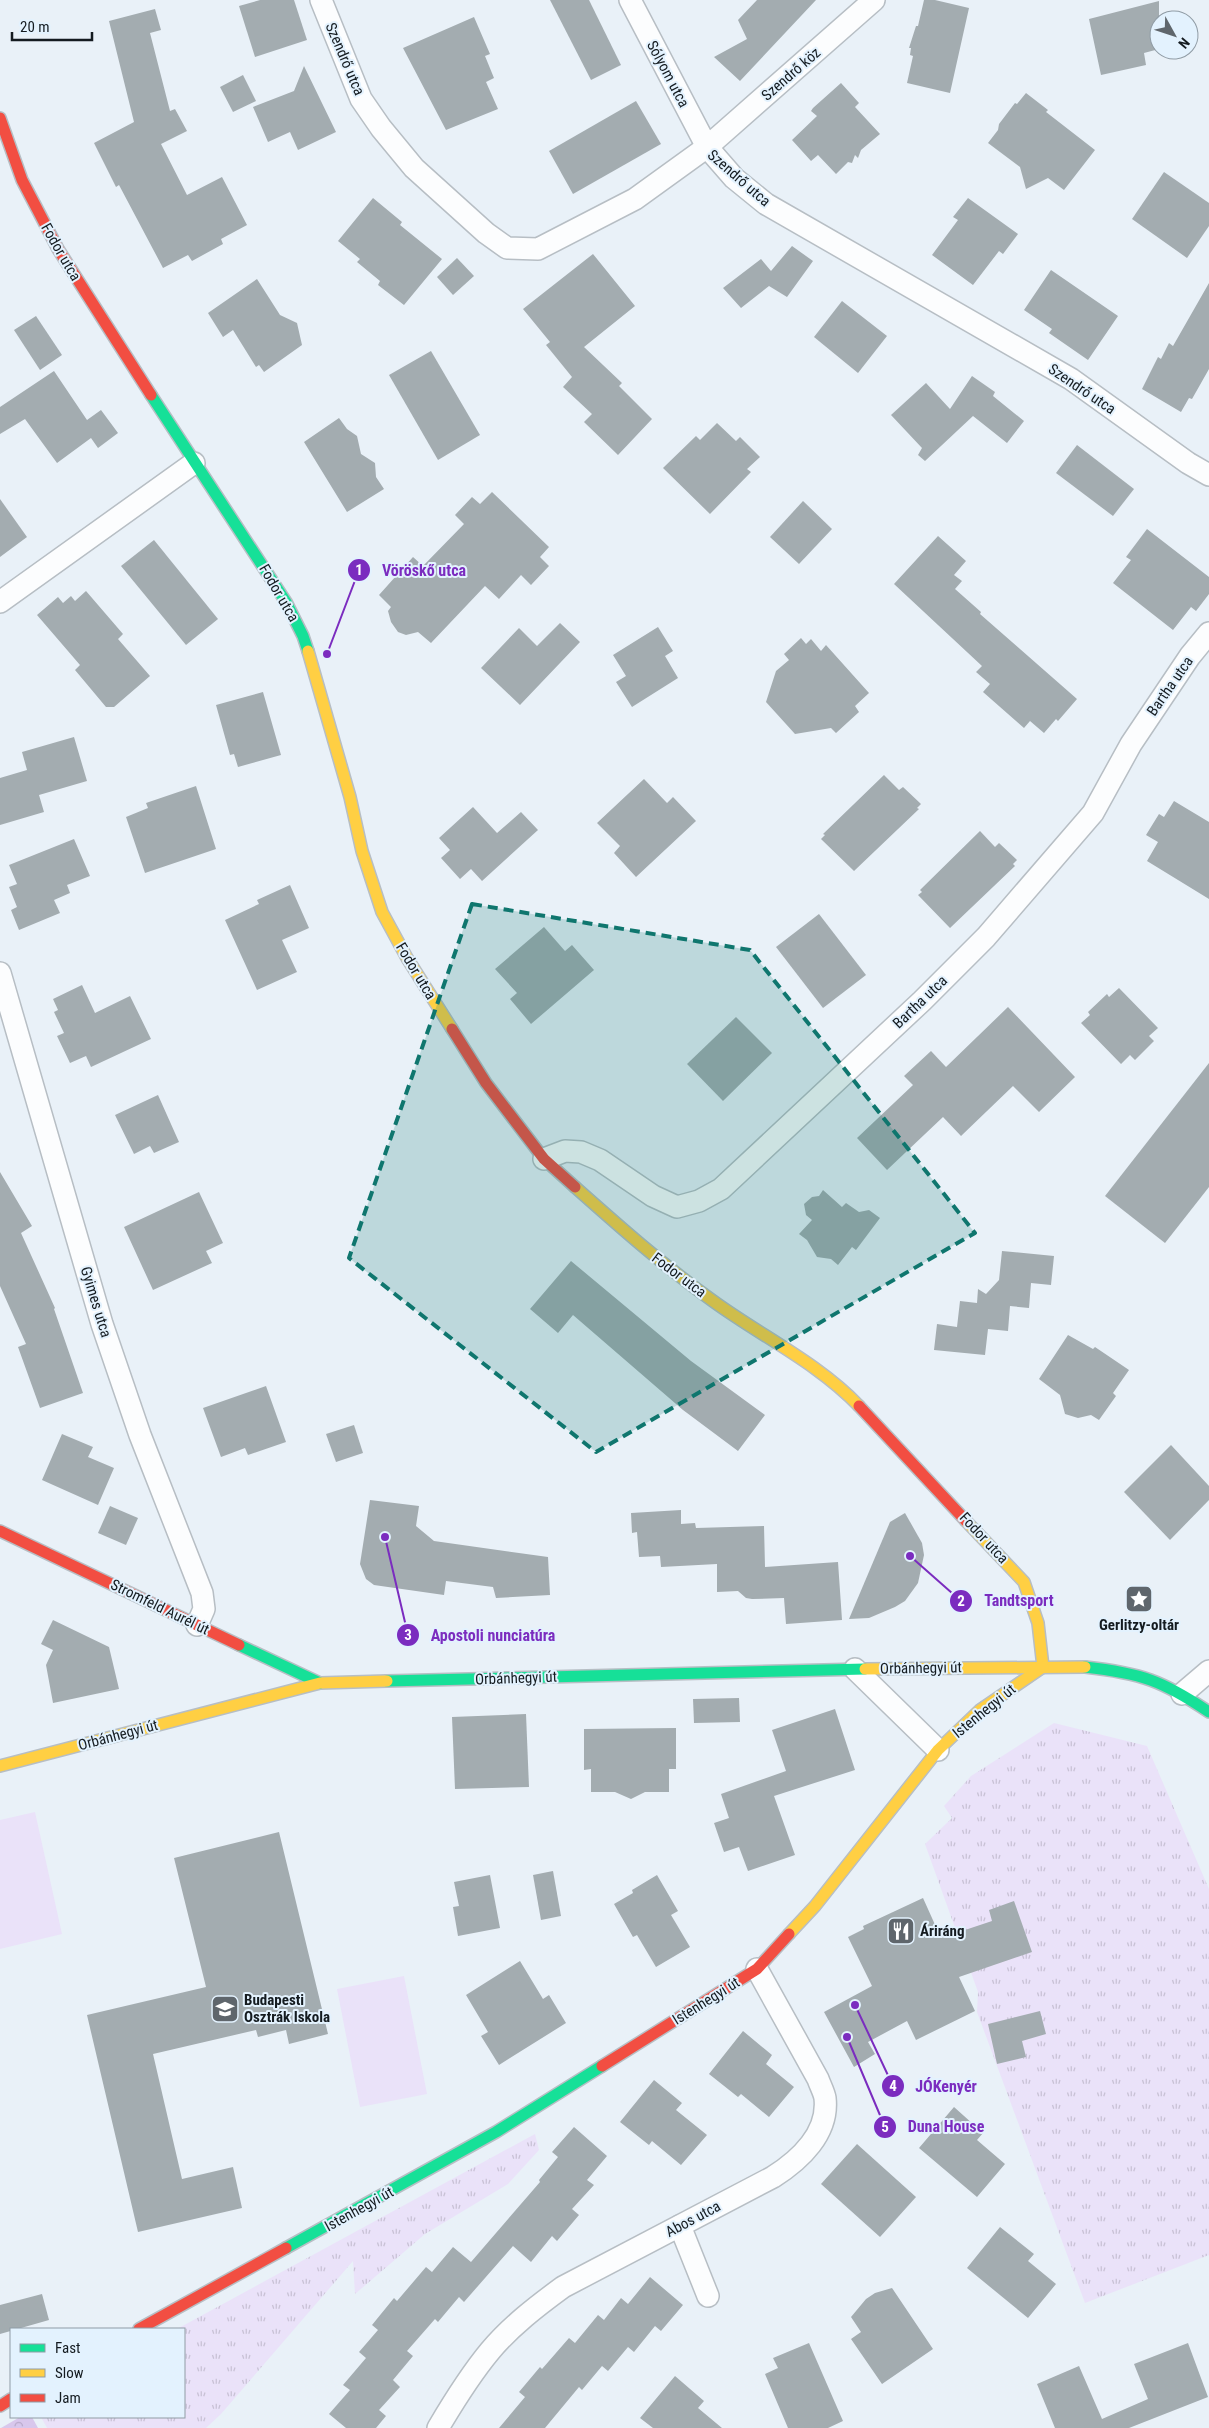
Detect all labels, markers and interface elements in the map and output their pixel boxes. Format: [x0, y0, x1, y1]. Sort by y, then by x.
scale bar [12, 10, 92, 42]
north arrow [1149, 10, 1199, 60]
text: 20 m [20, 18, 50, 36]
street label: Szendrő utca [322, 20, 368, 98]
text: N [1175, 35, 1193, 52]
street label: Sólyom utca [643, 38, 693, 110]
street label: Szendrő köz [758, 44, 824, 104]
street label: Szendrő utca [704, 146, 774, 210]
street label: Fodor utca [37, 220, 85, 284]
street label: Szendrő utca [1045, 360, 1119, 418]
callout: Vöröskő utca [347, 554, 476, 585]
street label: Fodor utca [255, 561, 303, 625]
text: 1 [355, 561, 363, 579]
text: Vöröskő utca [382, 561, 466, 580]
street label: Bartha utca [1143, 653, 1197, 719]
street label: Fodor utca [392, 939, 440, 1003]
street label: Bartha utca [889, 972, 951, 1032]
street label: Fodor utca [648, 1249, 710, 1301]
street label: Gyimes utca [77, 1264, 115, 1340]
street label: Fodor utca [956, 1509, 1012, 1567]
street label: Stromfeld Aurél út [108, 1575, 212, 1639]
place icon: Gerlitzy-oltár [1124, 1584, 1154, 1614]
callout: Tandtsport [949, 1585, 1063, 1616]
text: Tandtsport [984, 1591, 1054, 1610]
text: 2 [957, 1592, 965, 1610]
place label: Gerlitzy-oltár [1099, 1616, 1179, 1634]
callout: Apostoli nunciatúra [395, 1619, 565, 1650]
text: 3 [404, 1626, 412, 1644]
text: Apostoli nunciatúra [431, 1626, 556, 1645]
street label: Orbánhegyi út [880, 1658, 962, 1678]
street label: Orbánhegyi út [475, 1668, 557, 1688]
street label: Istenhegyi út [949, 1680, 1019, 1742]
street label: Orbánhegyi út [76, 1716, 160, 1754]
restaurant icon: Áriráng [886, 1916, 916, 1946]
place label: Áriráng [920, 1922, 964, 1940]
street label: Istenhegyi út [669, 1973, 743, 2029]
place label: Budapesti Osztrák Iskola [244, 1991, 330, 2026]
school or university icon: Budapesti Osztrák Iskola [210, 1994, 240, 2024]
callout: JÓKenyér [880, 2071, 987, 2102]
text: 4 [889, 2077, 897, 2095]
text: JÓKenyér [915, 2077, 977, 2096]
callout: Duna House [873, 2111, 995, 2142]
text: Duna House [908, 2117, 985, 2136]
text: 5 [881, 2118, 889, 2136]
street label: Istenhegyi út [321, 2183, 397, 2235]
street label: Abos utca [662, 2197, 724, 2241]
legend [10, 2328, 185, 2418]
text: Fast [55, 2339, 80, 2357]
text: Slow [55, 2364, 84, 2382]
text: Jam [55, 2389, 81, 2407]

